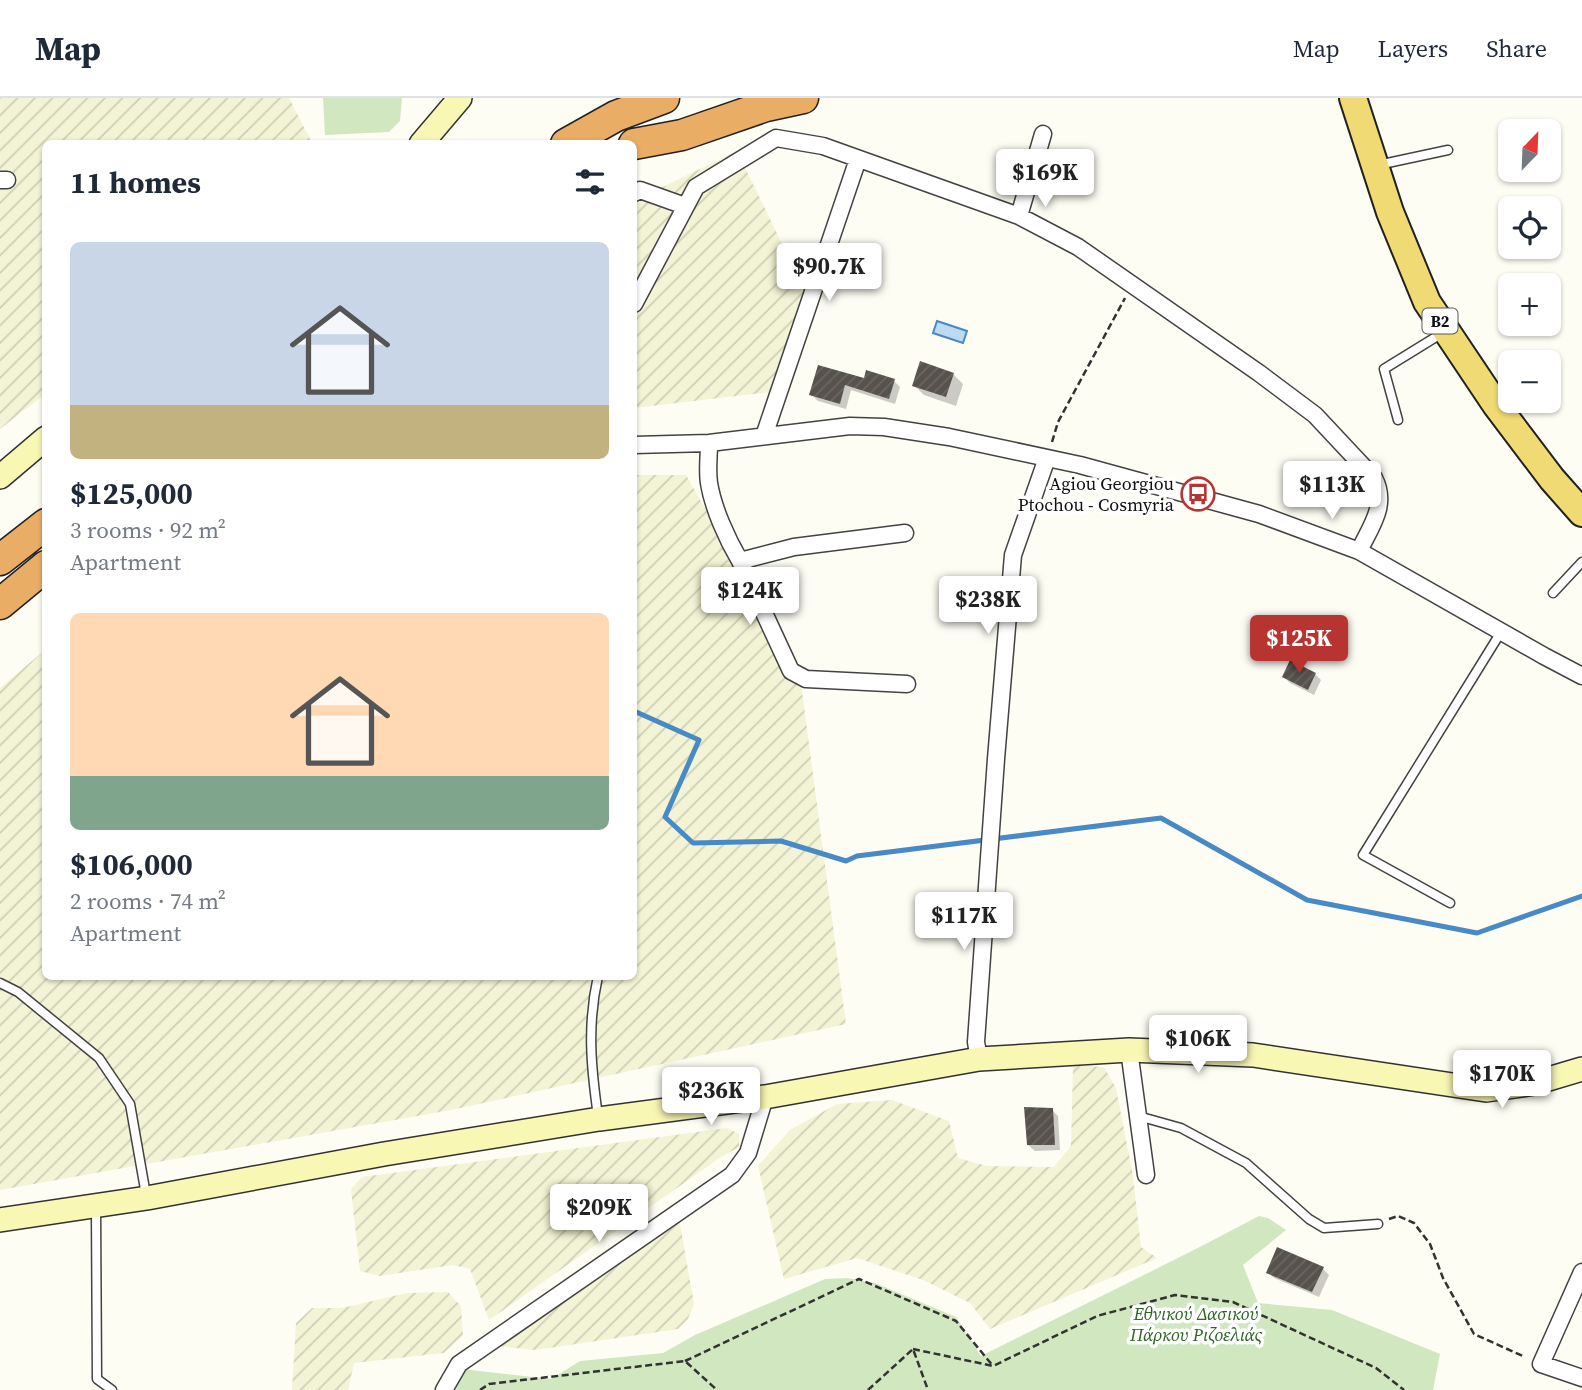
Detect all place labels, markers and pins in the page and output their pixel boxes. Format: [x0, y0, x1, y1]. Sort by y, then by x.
pin: $169K [996, 150, 1094, 209]
pin: $90.7K [772, 244, 886, 303]
pin: $113K [1283, 462, 1381, 521]
place label: Agiou Georgiou Ptochou - Cosmyria [1018, 471, 1175, 517]
bus stop icon: Agiou Georgiou Ptochou - Cosmyria [1179, 475, 1217, 513]
pin: $124K [701, 568, 799, 627]
pin: $238K [939, 576, 1037, 636]
pin: $125K [1250, 616, 1348, 675]
pin: $117K [915, 892, 1013, 952]
pin: $106K [1149, 1016, 1247, 1075]
pin: $170K [1453, 1051, 1551, 1110]
pin: $236K [662, 1068, 760, 1127]
pin: $209K [550, 1184, 648, 1244]

